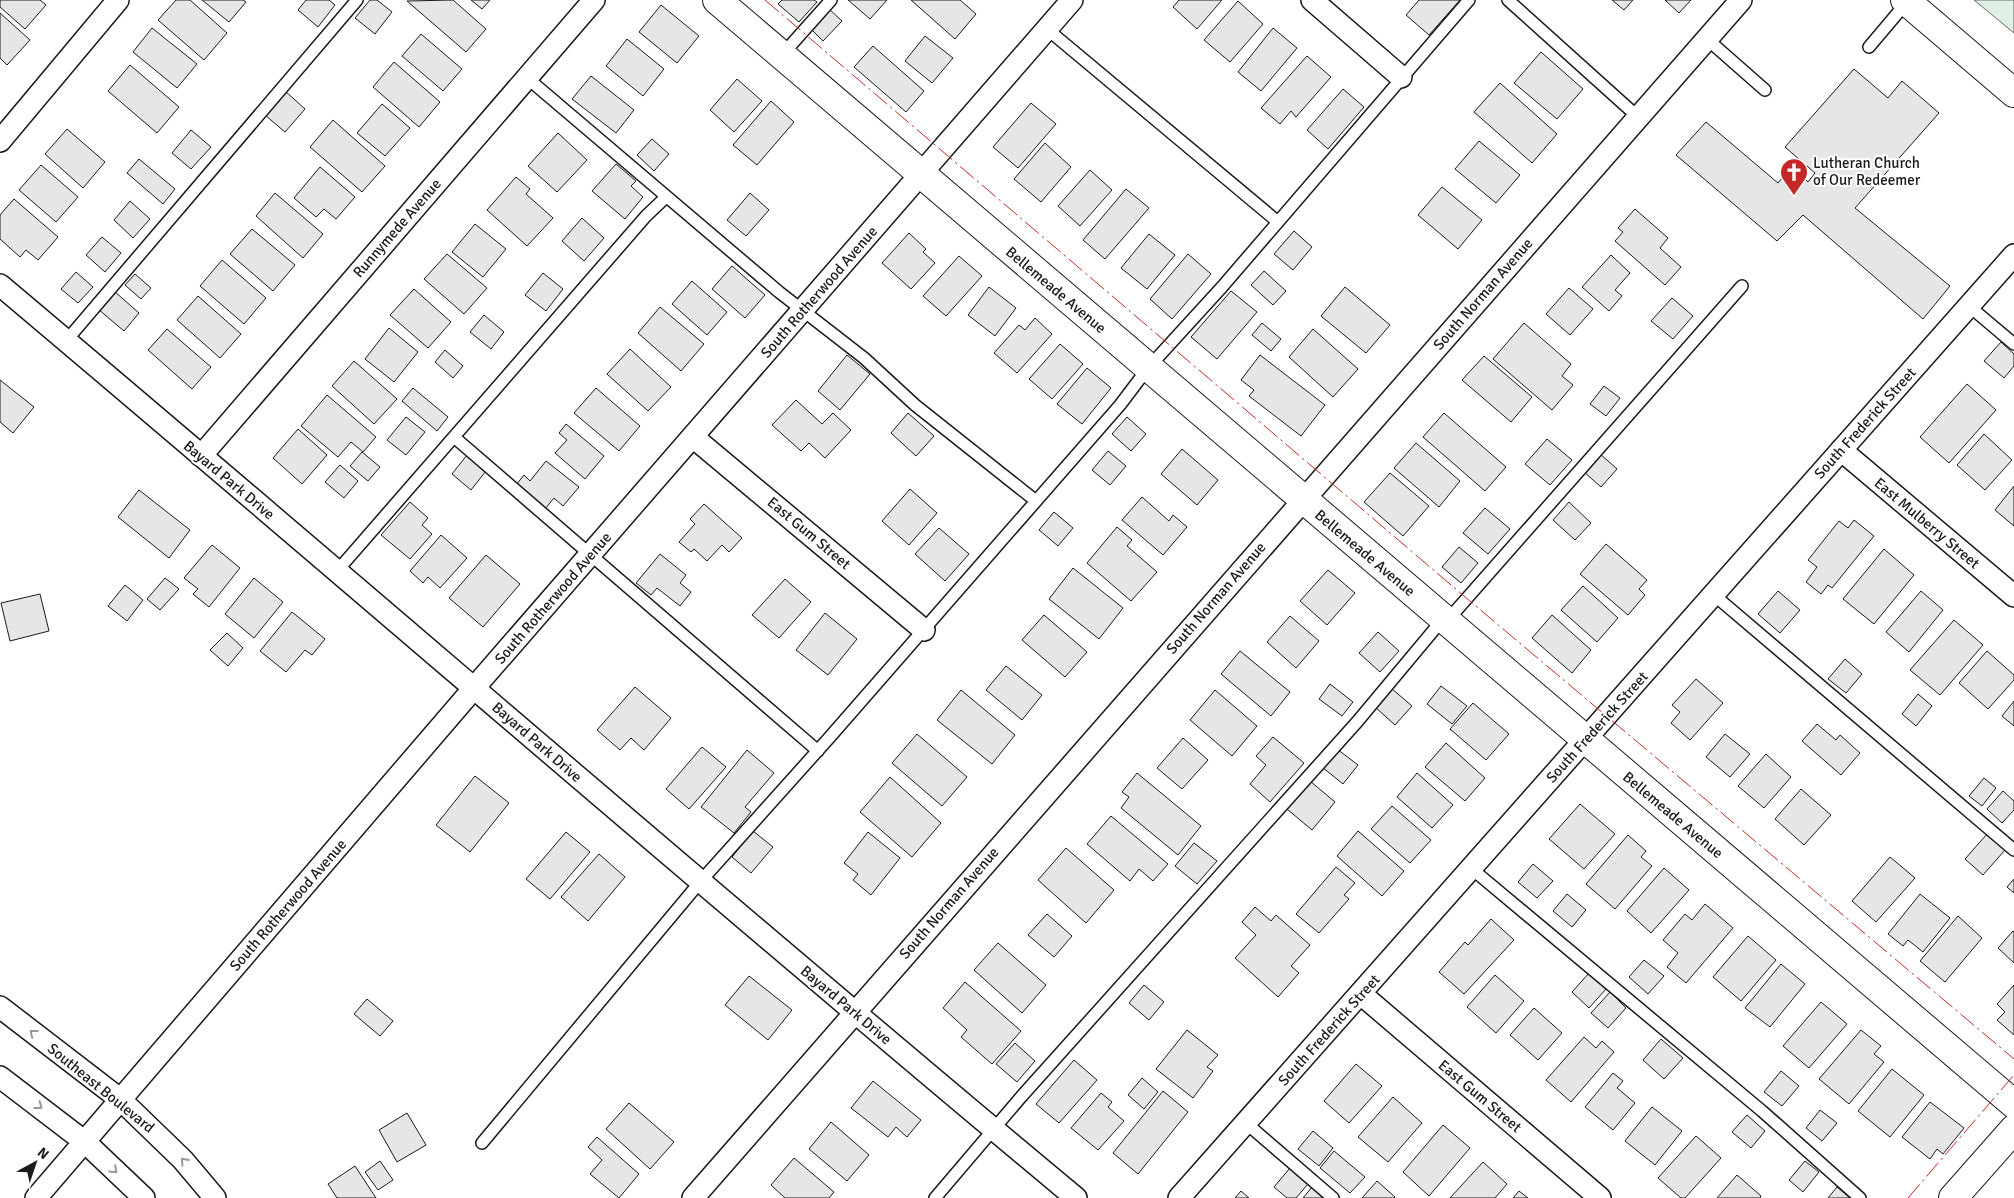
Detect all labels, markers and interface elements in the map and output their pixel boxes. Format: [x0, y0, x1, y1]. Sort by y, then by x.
place label: Lutheran Church of Our Redeemer [1813, 154, 1921, 189]
church icon: Lutheran Church of Our Redeemer [1779, 157, 1809, 196]
street label: Runnymede Avenue [349, 175, 445, 281]
street label: South Rotherwood Avenue [757, 222, 881, 362]
street label: South Norman Avenue [1429, 234, 1537, 354]
street label: Bellemeade Avenue [1002, 243, 1110, 337]
street label: South Frederick Street [1810, 364, 1920, 482]
street label: Bayard Park Drive [180, 437, 278, 523]
street label: East Mulberry Street [1871, 474, 1983, 572]
street label: East Gum Street [764, 493, 854, 573]
street label: Bellemeade Avenue [1311, 506, 1419, 600]
street label: South Rotherwood Avenue [491, 528, 615, 668]
street label: South Norman Avenue [1162, 538, 1270, 658]
street label: South Frederick Street [1542, 668, 1652, 786]
street label: Bayard Park Drive [488, 698, 586, 786]
street label: Bellemeade Avenue [1619, 768, 1727, 862]
street label: South Rotherwood Avenue [226, 835, 350, 975]
street label: South Norman Avenue [895, 843, 1003, 963]
street label: Bayard Park Drive [797, 962, 895, 1048]
street label: South Frederick Street [1274, 971, 1384, 1089]
one-way arrow [29, 1030, 39, 1039]
street label: Southeast Boulevard [44, 1039, 158, 1137]
street label: East Gum Street [1435, 1056, 1525, 1136]
one-way arrow [33, 1101, 42, 1109]
north arrow [10, 1138, 60, 1188]
text: N [34, 1144, 52, 1163]
one-way arrow [181, 1157, 190, 1166]
one-way arrow [109, 1164, 118, 1173]

